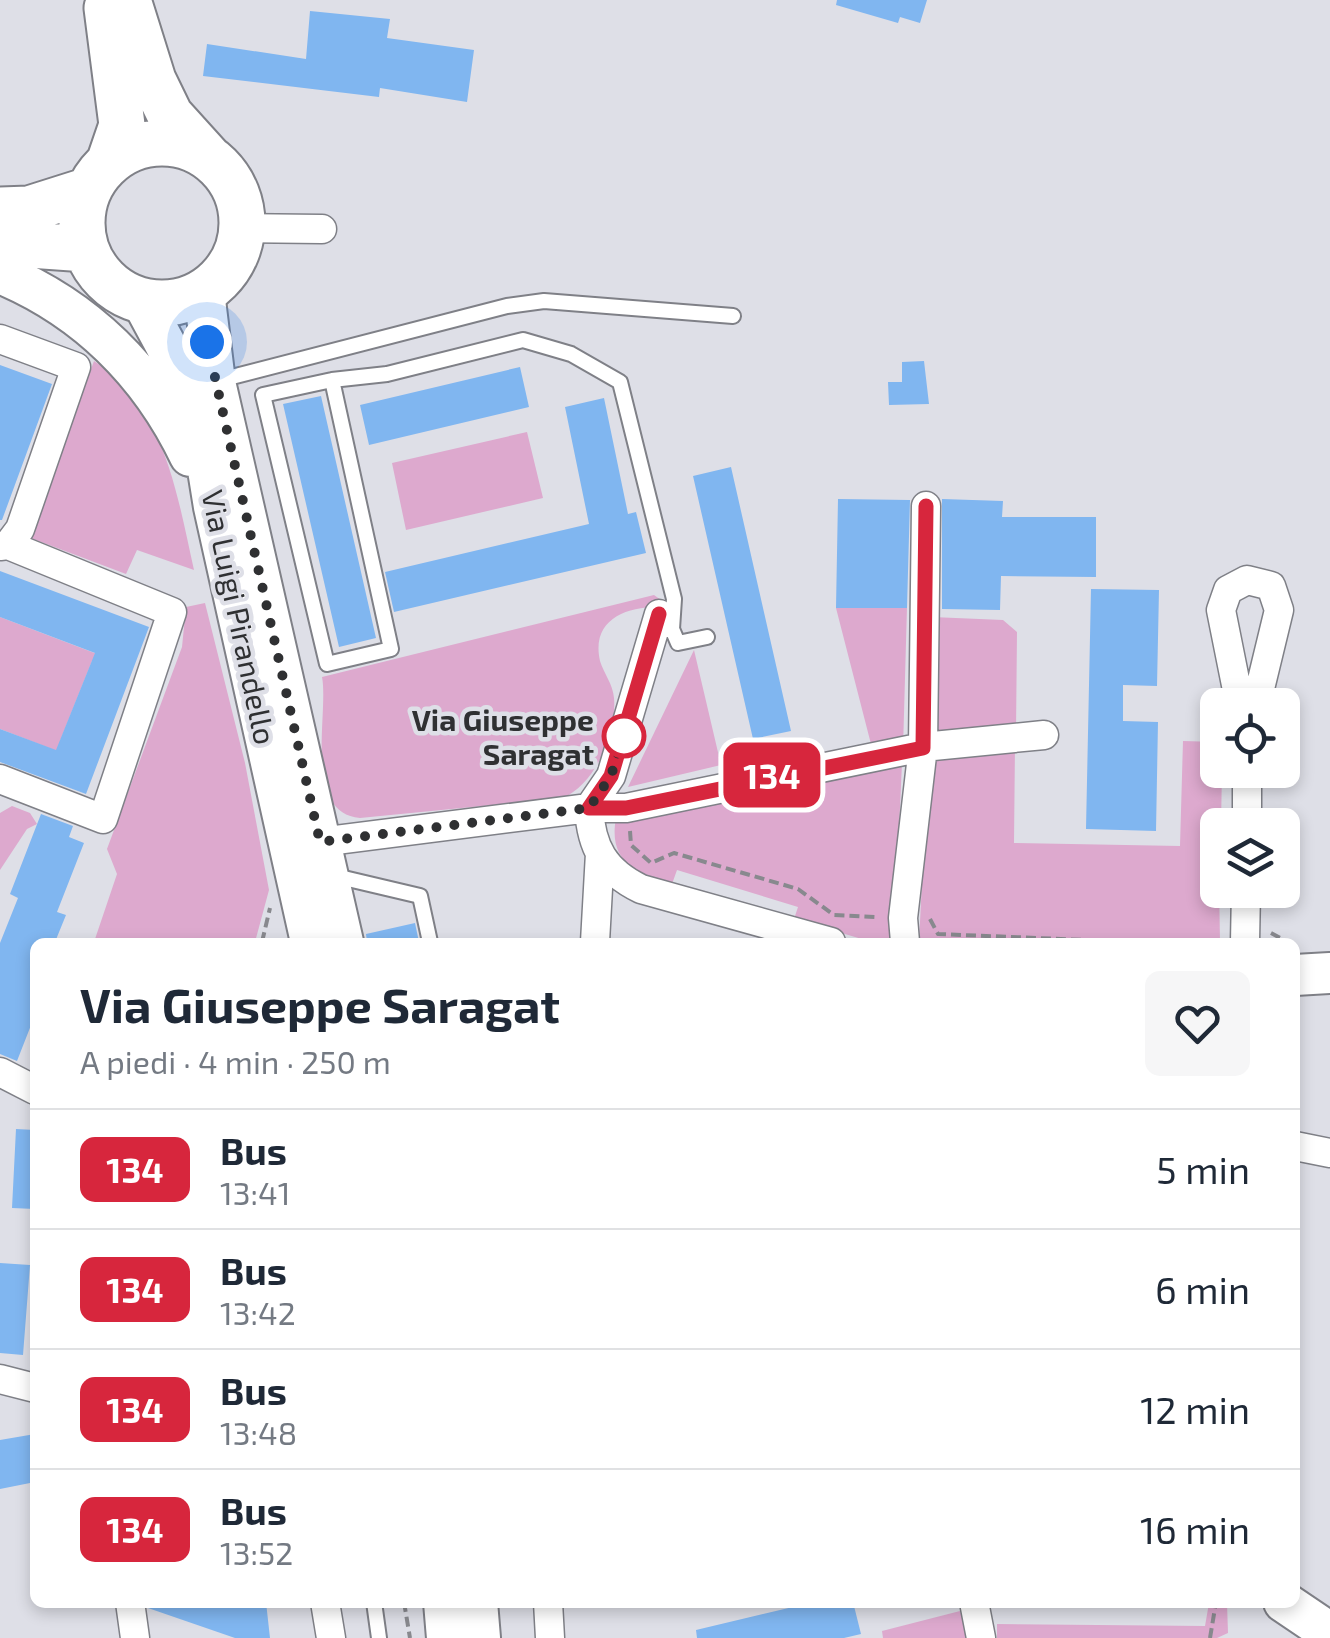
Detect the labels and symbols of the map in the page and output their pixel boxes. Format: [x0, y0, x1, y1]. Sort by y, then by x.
your location [182, 317, 232, 367]
street label: Via Luigi Pirandello [195, 487, 285, 747]
place label: Via Giuseppe Saragat [412, 701, 594, 771]
marker: Via Giuseppe Saragat [603, 715, 645, 757]
line badge: 134 [714, 742, 830, 808]

